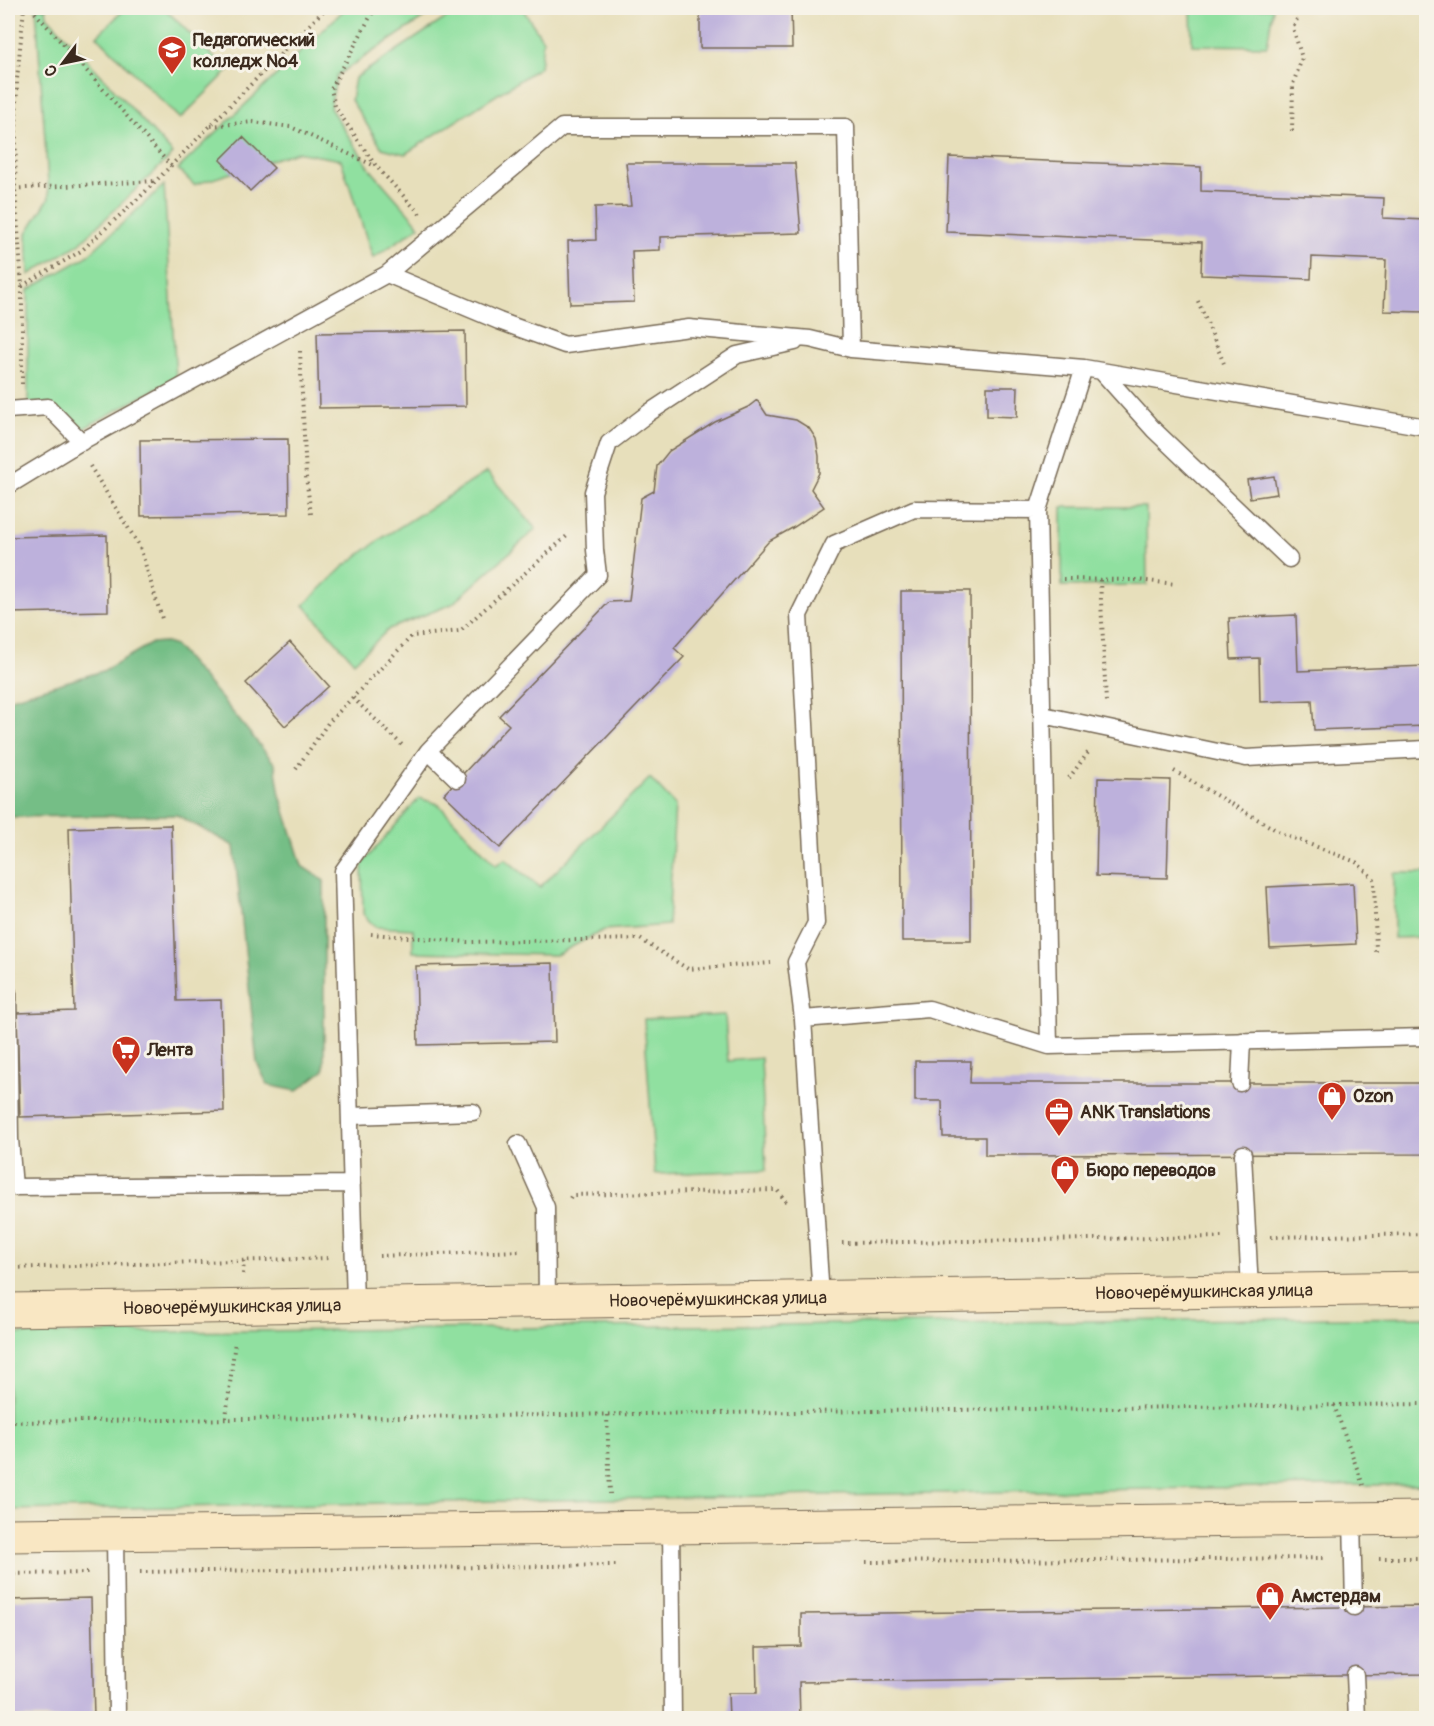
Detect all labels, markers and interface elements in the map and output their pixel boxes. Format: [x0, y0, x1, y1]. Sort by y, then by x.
place label: Педагогический колледж №4 [193, 29, 315, 73]
north arrow [33, 33, 93, 93]
school or university icon: Педагогический колледж №4 [156, 34, 188, 76]
text: С [40, 61, 62, 80]
supermarket icon: Лента [110, 1034, 142, 1076]
place label: Лента [146, 1039, 194, 1062]
shop icon: Ozon [1316, 1080, 1348, 1122]
place label: Ozon [1353, 1085, 1393, 1108]
office icon: ANK Translations [1043, 1096, 1075, 1138]
place label: ANK Translations [1080, 1101, 1211, 1124]
shop icon: Бюро переводов [1049, 1154, 1081, 1196]
place label: Бюро переводов [1086, 1159, 1216, 1182]
street label: Новочерёмушкинская улица [1094, 1278, 1313, 1305]
street label: Новочерёмушкинская улица [609, 1286, 827, 1312]
street label: Новочерёмушкинская улица [123, 1293, 341, 1320]
shop icon: Амстердам [1254, 1580, 1286, 1622]
place label: Амстердам [1291, 1585, 1381, 1608]

